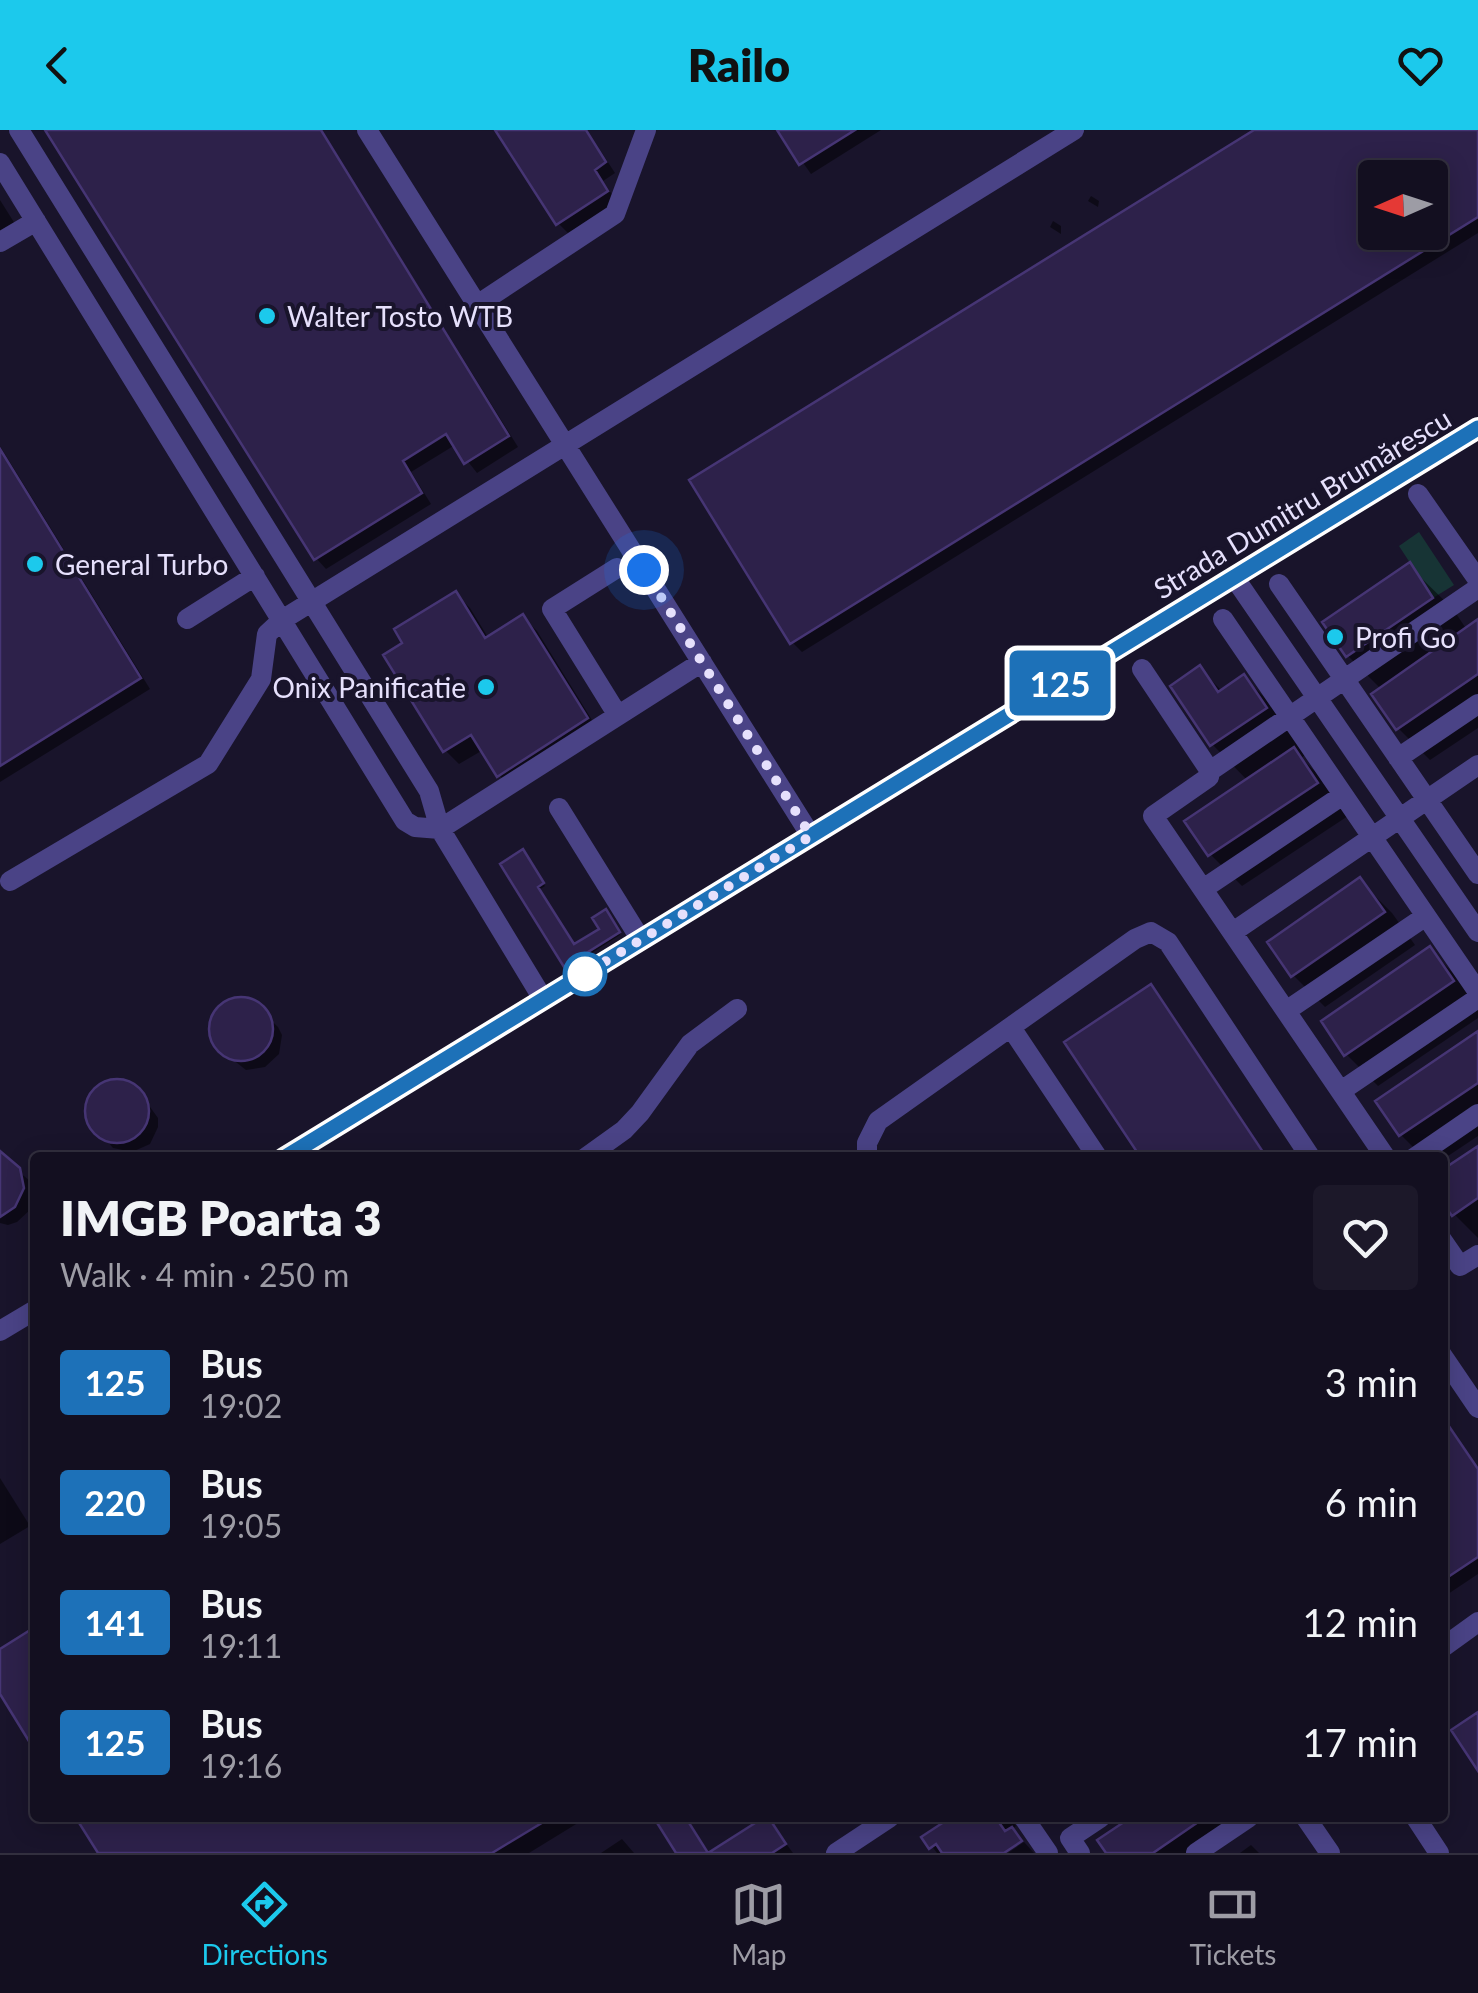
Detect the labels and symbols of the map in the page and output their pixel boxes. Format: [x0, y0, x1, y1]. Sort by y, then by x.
north arrow [1358, 160, 1448, 250]
place label: Walter Tosto WTB [287, 299, 513, 333]
marker: Walter Tosto WTB [256, 305, 278, 327]
street label: Strada Dumitru Brumărescu [1147, 401, 1457, 605]
your location [619, 545, 669, 595]
place label: General Turbo [55, 547, 228, 581]
marker: General Turbo [24, 553, 46, 575]
place label: Profi Go [1355, 620, 1456, 654]
marker: Profi Go [1324, 626, 1346, 648]
line badge: 125 [1002, 650, 1118, 716]
place label: Onix Panificatie [273, 670, 466, 704]
marker: Onix Panificatie [475, 676, 497, 698]
unlabelled marker [564, 953, 606, 995]

